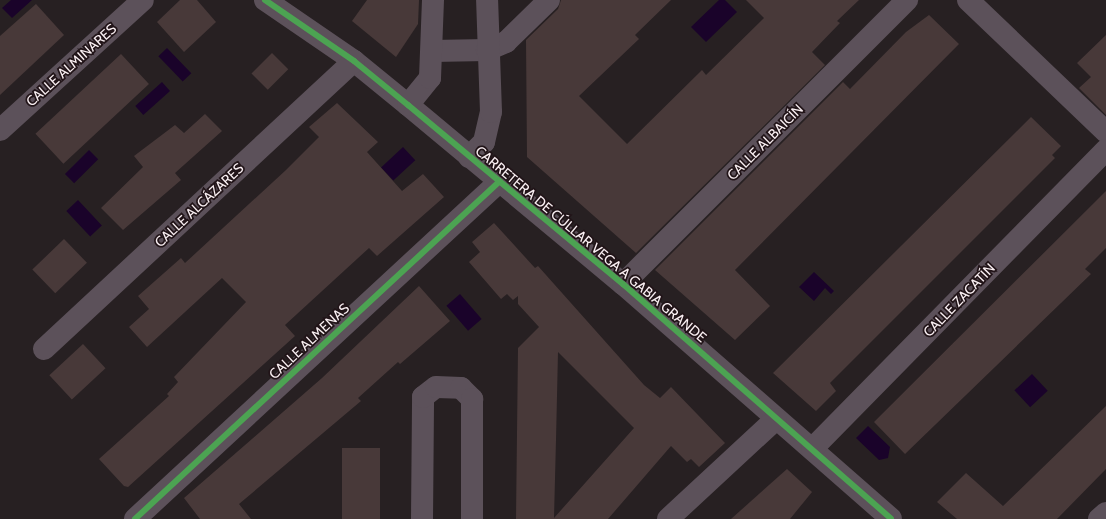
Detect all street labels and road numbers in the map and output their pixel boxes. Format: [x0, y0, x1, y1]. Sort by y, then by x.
street label: CALLE ALMINARES [22, 20, 120, 110]
street label: CALLE ALBAICÍN [724, 101, 806, 183]
street label: CARRETERA DE CÚLLAR VEGA A GABIA GRANDE [472, 142, 710, 346]
street label: CALLE ALCÁZARES [151, 159, 247, 251]
street label: CALLE ZACATÍN [920, 260, 998, 340]
street label: CALLE ALMENAS [265, 300, 353, 382]

